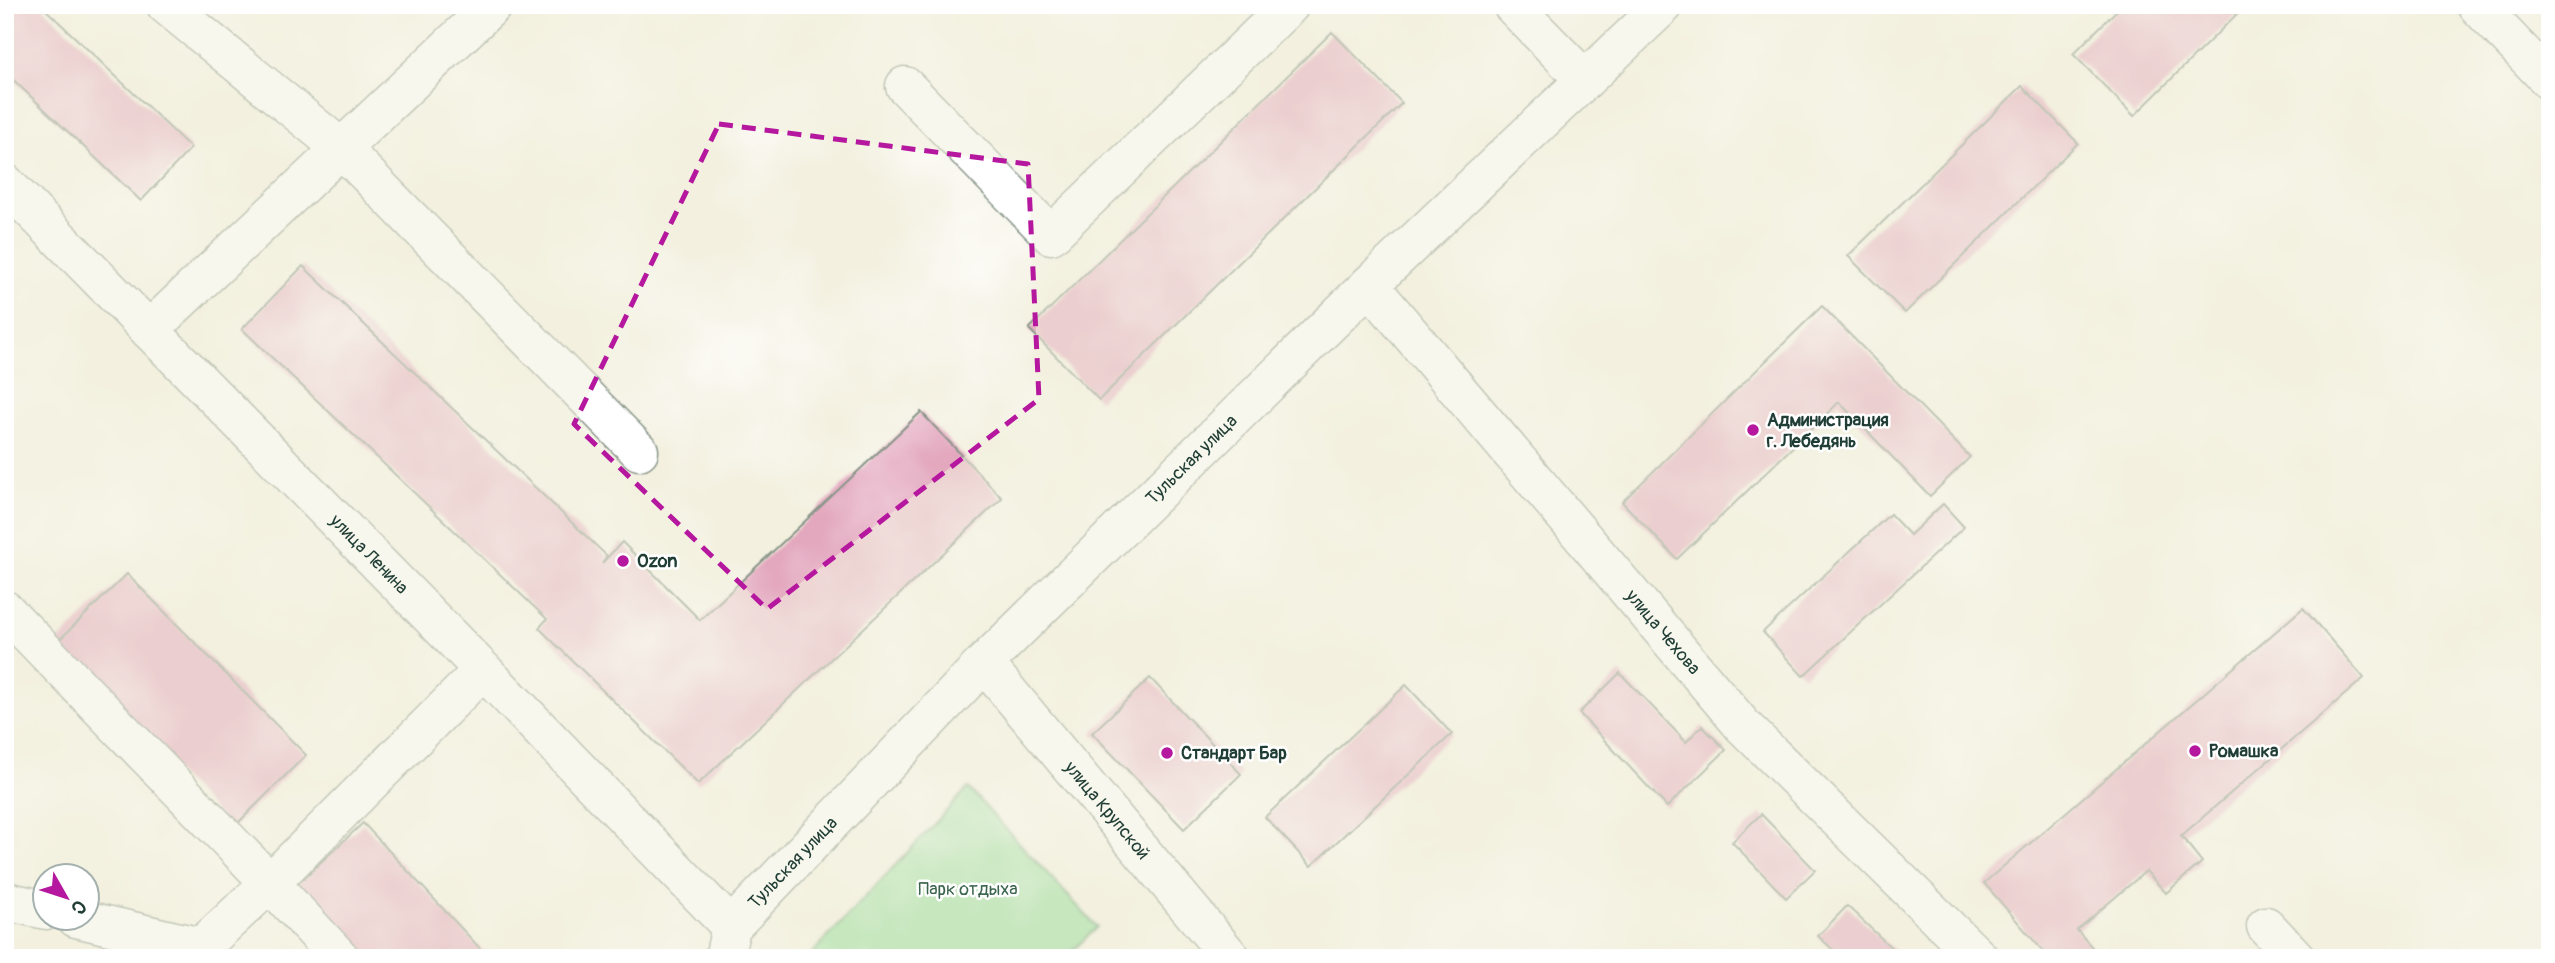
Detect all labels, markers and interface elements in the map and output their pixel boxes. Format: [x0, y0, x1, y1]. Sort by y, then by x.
street label: Тульская улица [1141, 409, 1242, 509]
place label: Администрация г. Лебедянь [1766, 409, 1889, 453]
marker: Администрация г. Лебедянь [1745, 422, 1761, 438]
street label: улица Ленина [324, 509, 413, 599]
place label: Ozon [637, 550, 677, 573]
marker: Ozon [615, 553, 631, 569]
street label: улица Чехова [1620, 584, 1706, 679]
place label: Ромашка [2209, 740, 2279, 763]
place label: Стандарт Бар [1181, 742, 1287, 765]
marker: Ромашка [2187, 743, 2203, 759]
marker: Стандарт Бар [1159, 745, 1175, 761]
street label: улица Крупской [1059, 756, 1155, 864]
street label: Тульская улица [743, 811, 842, 914]
north arrow [32, 862, 102, 932]
park label: Парк отдыха [918, 878, 1018, 901]
text: С [65, 895, 91, 919]

